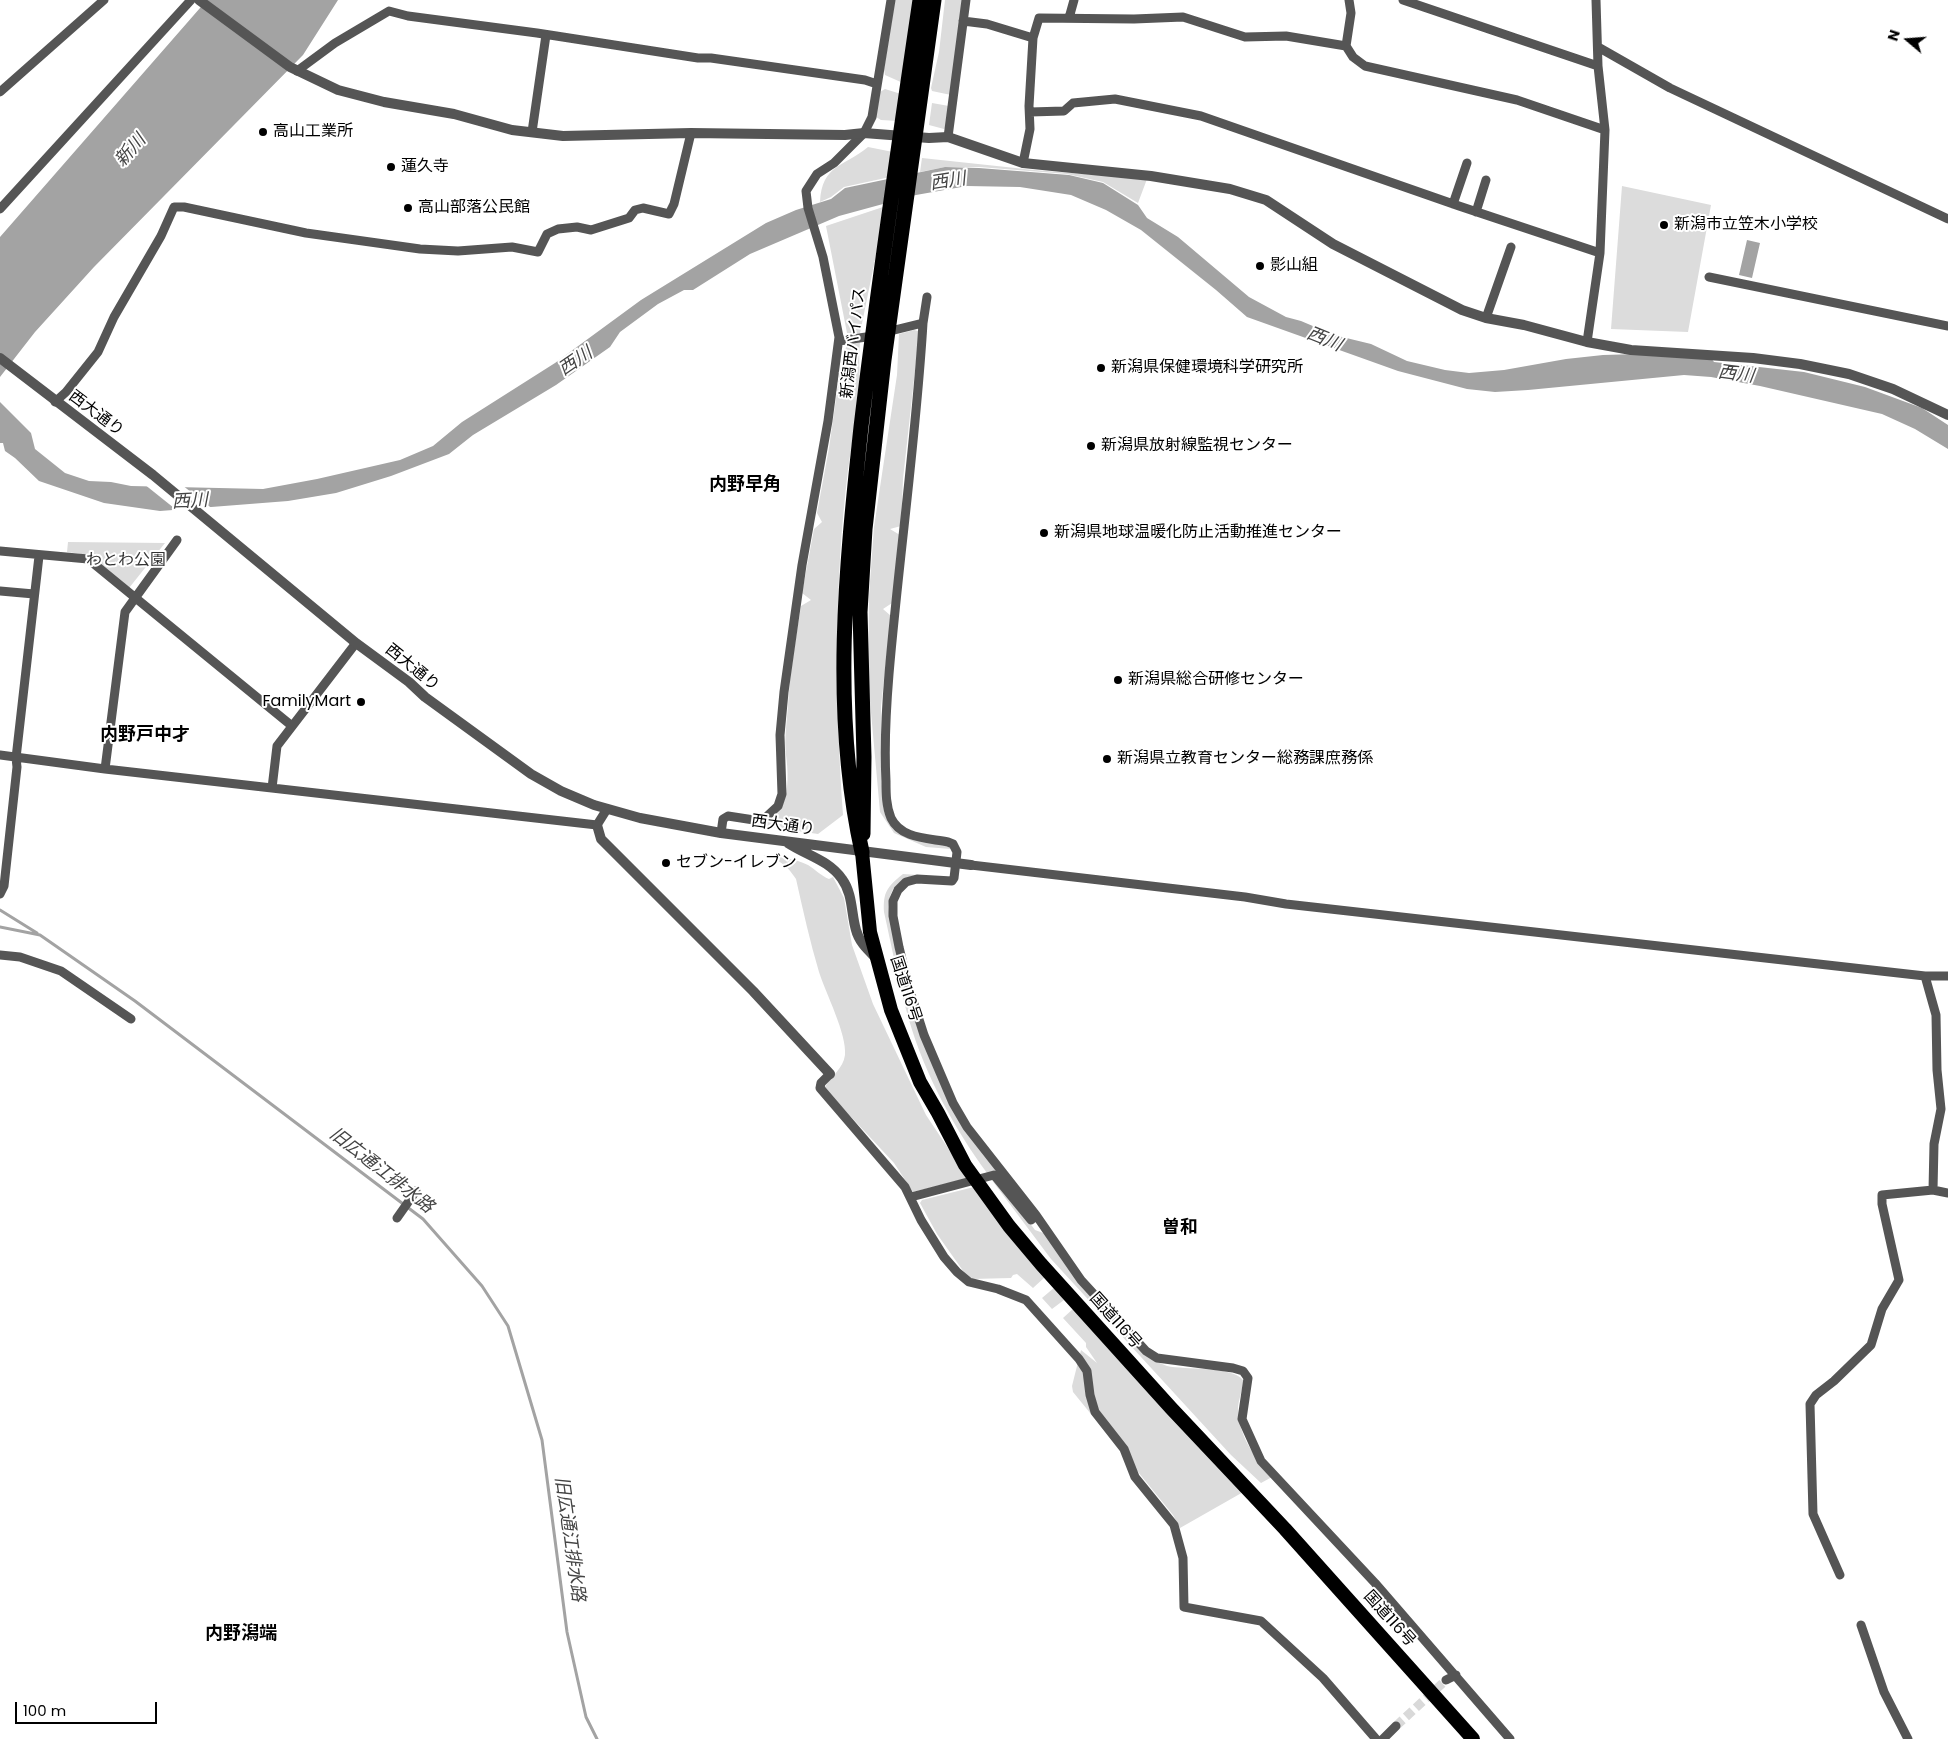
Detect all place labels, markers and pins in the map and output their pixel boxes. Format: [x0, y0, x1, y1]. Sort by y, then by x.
place label: 高山工業所 [273, 122, 353, 142]
marker: 高山工業所 [257, 126, 269, 138]
place label: 蓮久寺 [401, 157, 449, 177]
marker: 蓮久寺 [385, 161, 397, 173]
place label: 高山部落公民館 [418, 198, 530, 218]
marker: 高山部落公民館 [402, 202, 414, 214]
place label: 新潟市立笠木小学校 [1674, 215, 1818, 235]
marker: 新潟市立笠木小学校 [1658, 219, 1670, 231]
place label: 影山組 [1270, 256, 1318, 276]
marker: 影山組 [1254, 260, 1266, 272]
place label: 新潟県保健環境科学研究所 [1111, 358, 1303, 378]
marker: 新潟県保健環境科学研究所 [1095, 362, 1107, 374]
place label: 新潟県放射線監視センター [1101, 436, 1293, 456]
marker: 新潟県放射線監視センター [1085, 440, 1097, 452]
place label: 新潟県地球温暖化防止活動推進センター [1054, 523, 1342, 543]
marker: 新潟県地球温暖化防止活動推進センター [1038, 527, 1050, 539]
place label: 新潟県総合研修センター [1128, 670, 1304, 690]
marker: 新潟県総合研修センター [1112, 674, 1124, 686]
place label: FamilyMart [262, 692, 351, 712]
marker: FamilyMart [355, 696, 367, 708]
place label: 新潟県立教育センター総務課庶務係 [1117, 749, 1373, 769]
marker: 新潟県立教育センター総務課庶務係 [1101, 753, 1113, 765]
place label: セブン-イレブン [676, 853, 797, 873]
marker: セブン-イレブン [660, 857, 672, 869]

